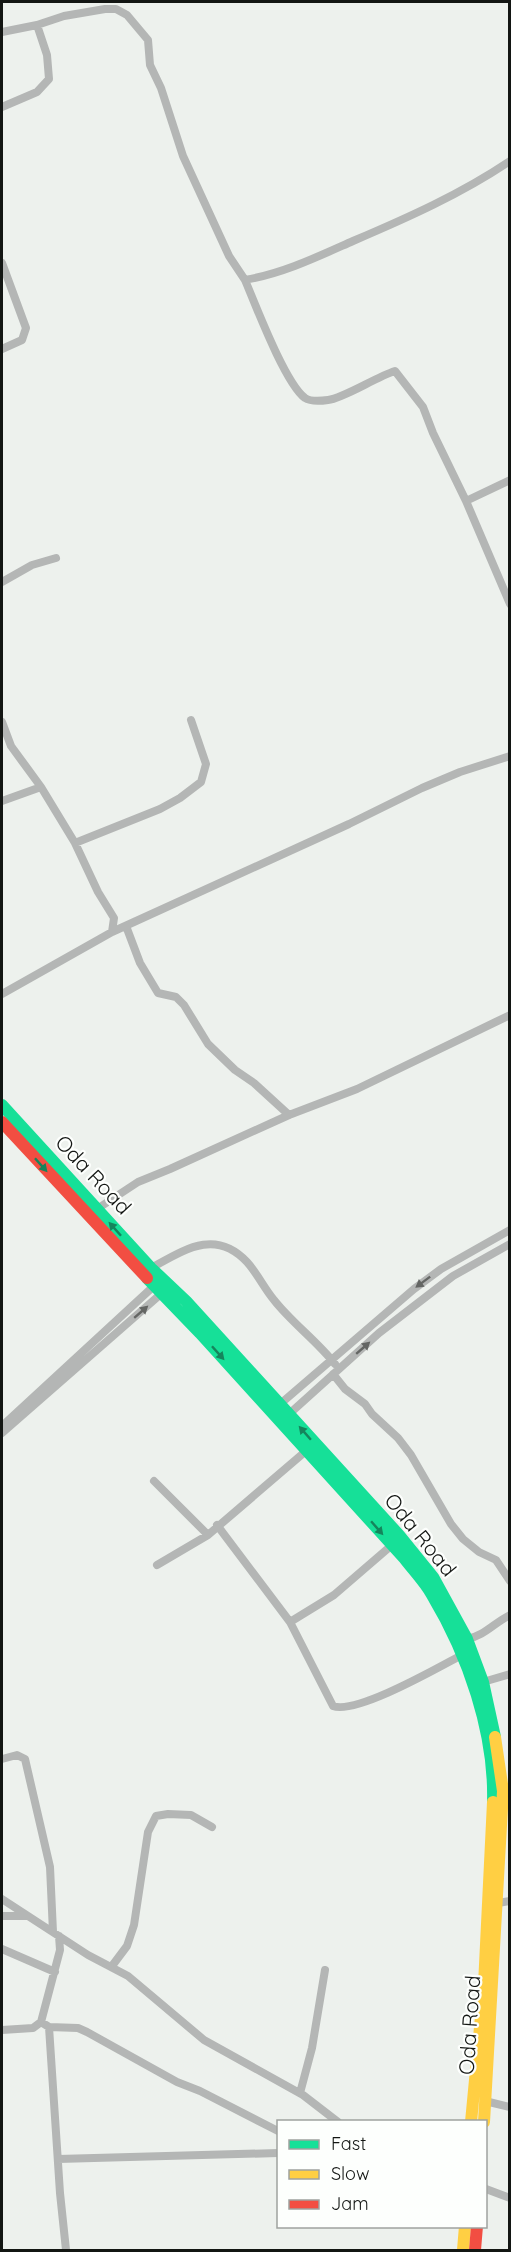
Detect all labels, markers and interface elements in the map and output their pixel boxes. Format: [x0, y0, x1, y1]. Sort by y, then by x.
street label: Oda Road [50, 1129, 137, 1220]
one-way arrow [34, 1157, 47, 1172]
one-way arrow [108, 1221, 122, 1236]
one-way arrow [416, 1276, 432, 1288]
one-way arrow [133, 1306, 148, 1319]
one-way arrow [355, 1341, 371, 1354]
one-way arrow [211, 1345, 224, 1360]
one-way arrow [298, 1425, 311, 1441]
street label: Oda Road [379, 1488, 462, 1581]
one-way arrow [370, 1520, 383, 1535]
street label: Oda Road [453, 1974, 485, 2075]
legend [277, 2120, 487, 2228]
text: Fast [331, 2132, 366, 2155]
text: Slow [331, 2162, 369, 2185]
text: Jam [331, 2192, 369, 2215]

